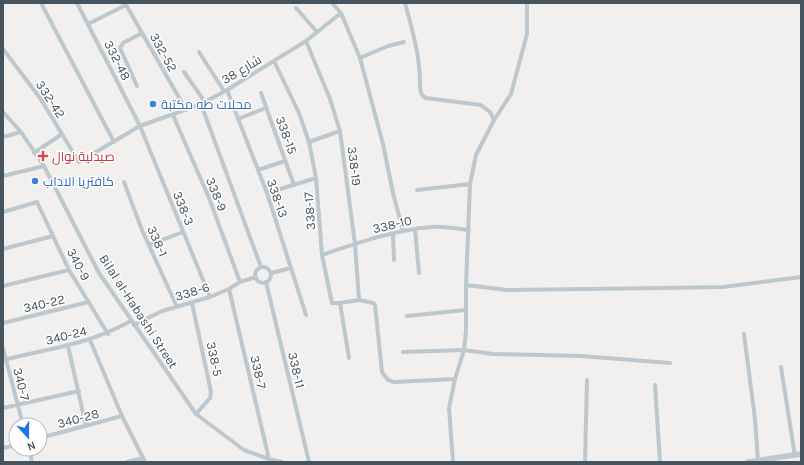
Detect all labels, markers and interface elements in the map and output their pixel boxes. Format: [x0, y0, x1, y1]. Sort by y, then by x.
street label: 332-52 [147, 30, 180, 74]
street label: 332-48 [101, 38, 134, 83]
street label: شارع 38 [219, 52, 264, 88]
street label: 332-42 [33, 77, 68, 121]
place label: محلات طه مكتبة [161, 97, 252, 112]
marker: محلات طه مكتبة [148, 99, 158, 109]
street label: 338-15 [273, 114, 300, 156]
street label: 338-19 [345, 145, 364, 187]
place label: صيدلية نوال [52, 149, 115, 165]
marker: صيدلية نوال [37, 150, 49, 162]
place label: كافتريا الاداب [43, 174, 114, 189]
street label: 338-9 [203, 175, 230, 213]
marker: كافتريا الاداب [30, 176, 40, 186]
street label: 338-13 [264, 177, 291, 219]
street label: 338-3 [170, 189, 197, 227]
street label: 338-17 [301, 191, 318, 231]
street label: 338-10 [371, 213, 413, 236]
street label: 338-1 [144, 223, 171, 259]
street label: 340-9 [64, 245, 93, 283]
street label: Bilal al-Habashi Street [96, 251, 181, 371]
street label: 338-6 [173, 279, 211, 304]
street label: 340-22 [22, 291, 66, 316]
street label: 340-24 [44, 323, 88, 348]
street label: 338-5 [204, 340, 226, 378]
street label: 338-11 [285, 351, 308, 390]
street label: 338-7 [247, 354, 270, 390]
street label: 340-7 [10, 366, 33, 402]
street label: 340-28 [56, 406, 101, 431]
north arrow [8, 417, 48, 457]
text: N [25, 438, 37, 453]

